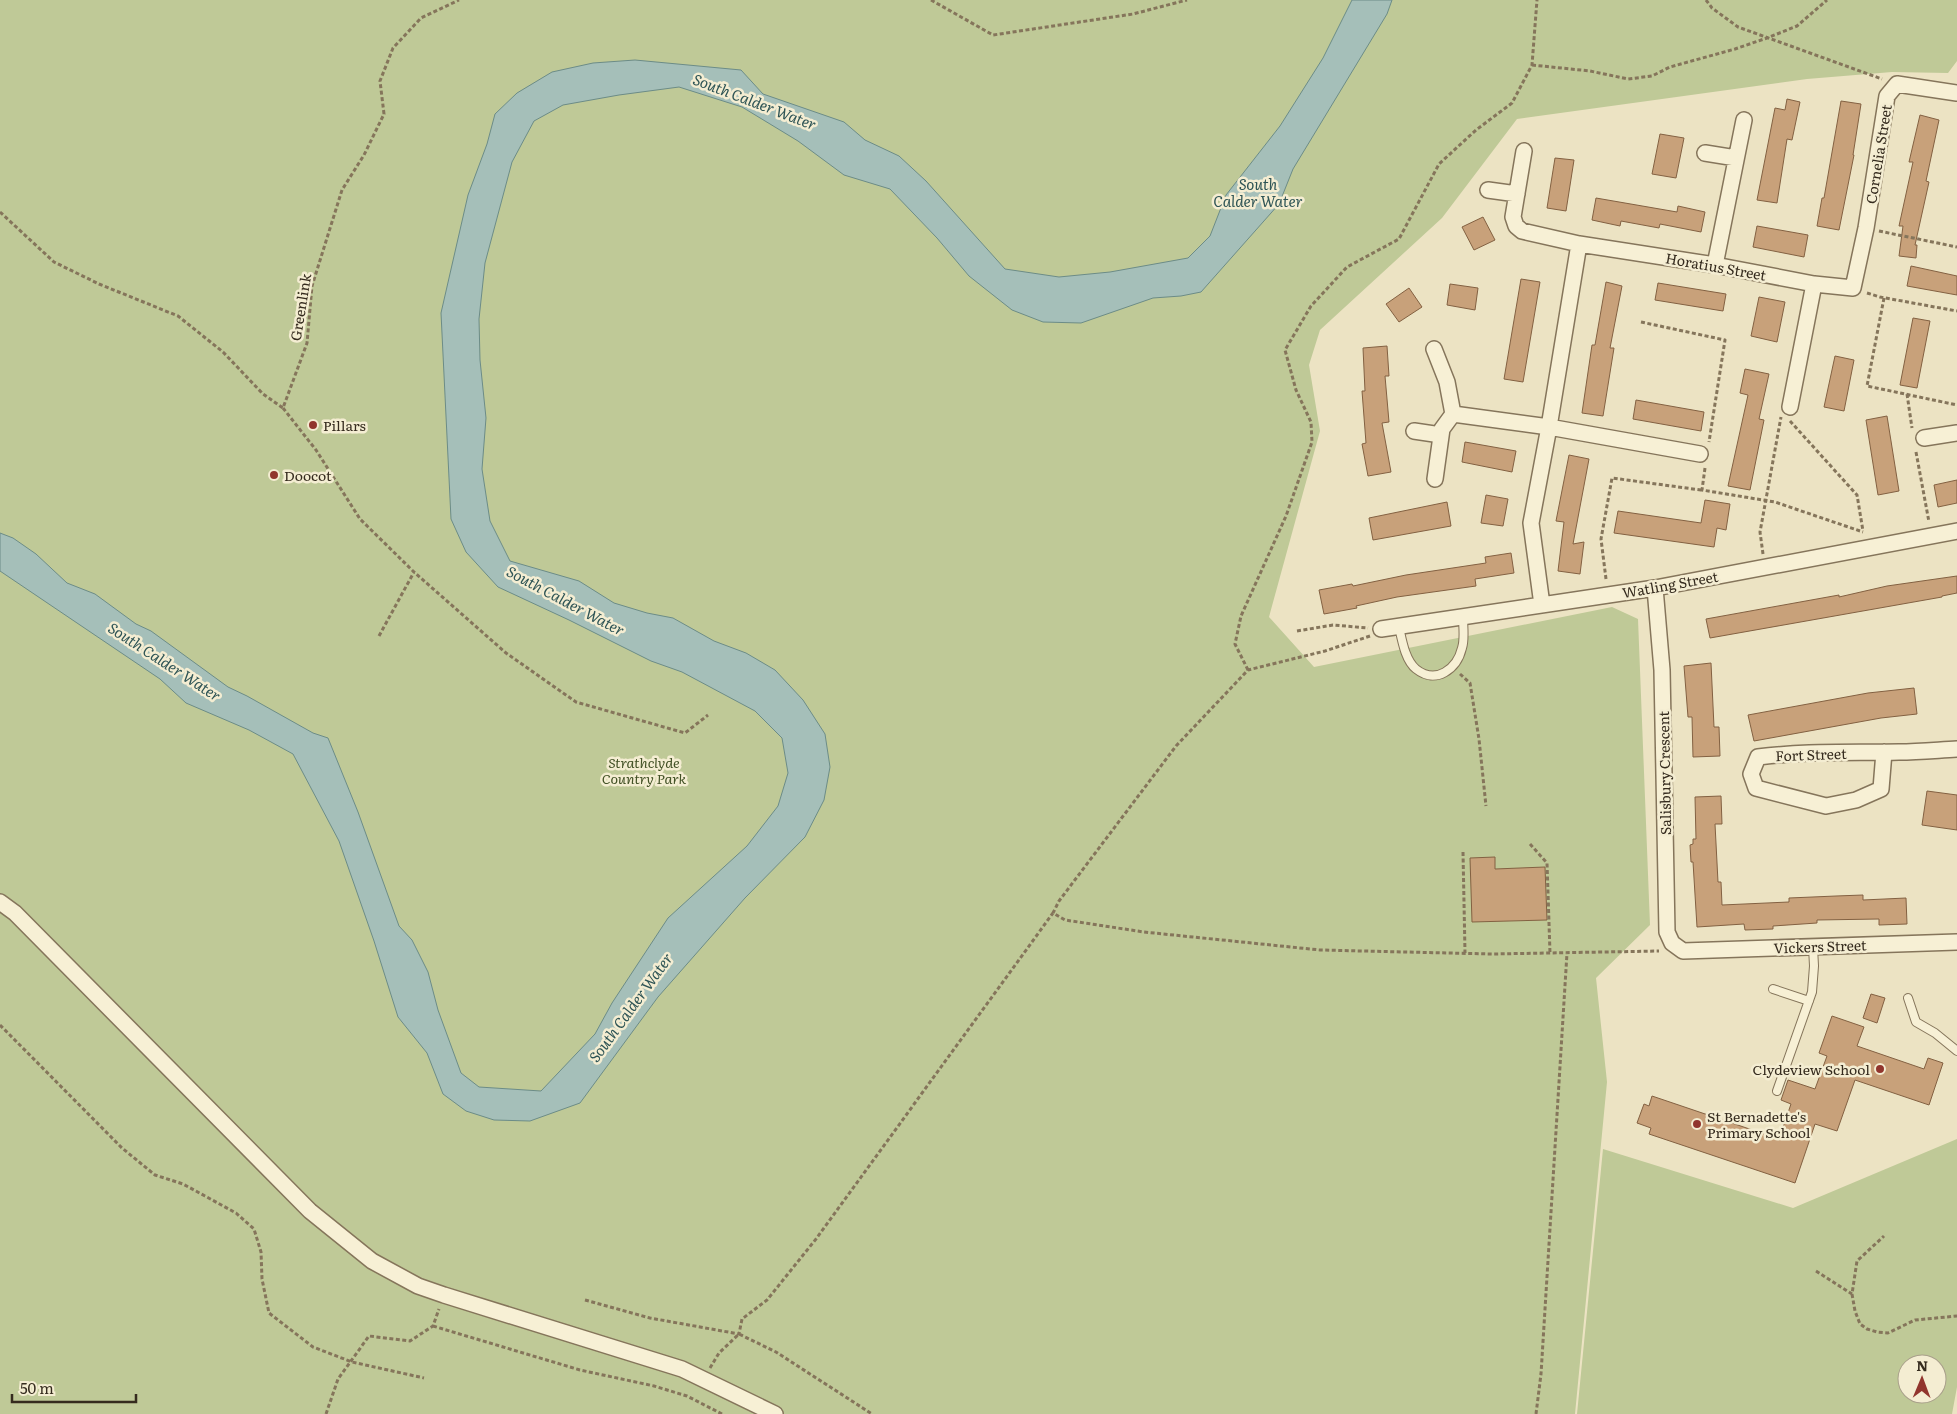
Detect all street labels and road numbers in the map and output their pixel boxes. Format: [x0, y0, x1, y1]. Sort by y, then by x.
street label: Cornelia Street [1860, 102, 1896, 205]
street label: Horatius Street [1664, 247, 1768, 285]
street label: Greenlink [285, 271, 315, 342]
street label: Watling Street [1620, 566, 1720, 602]
street label: Salisbury Crescent [1653, 710, 1675, 835]
street label: Fort Street [1775, 743, 1847, 765]
street label: Vickers Street [1773, 934, 1867, 958]

